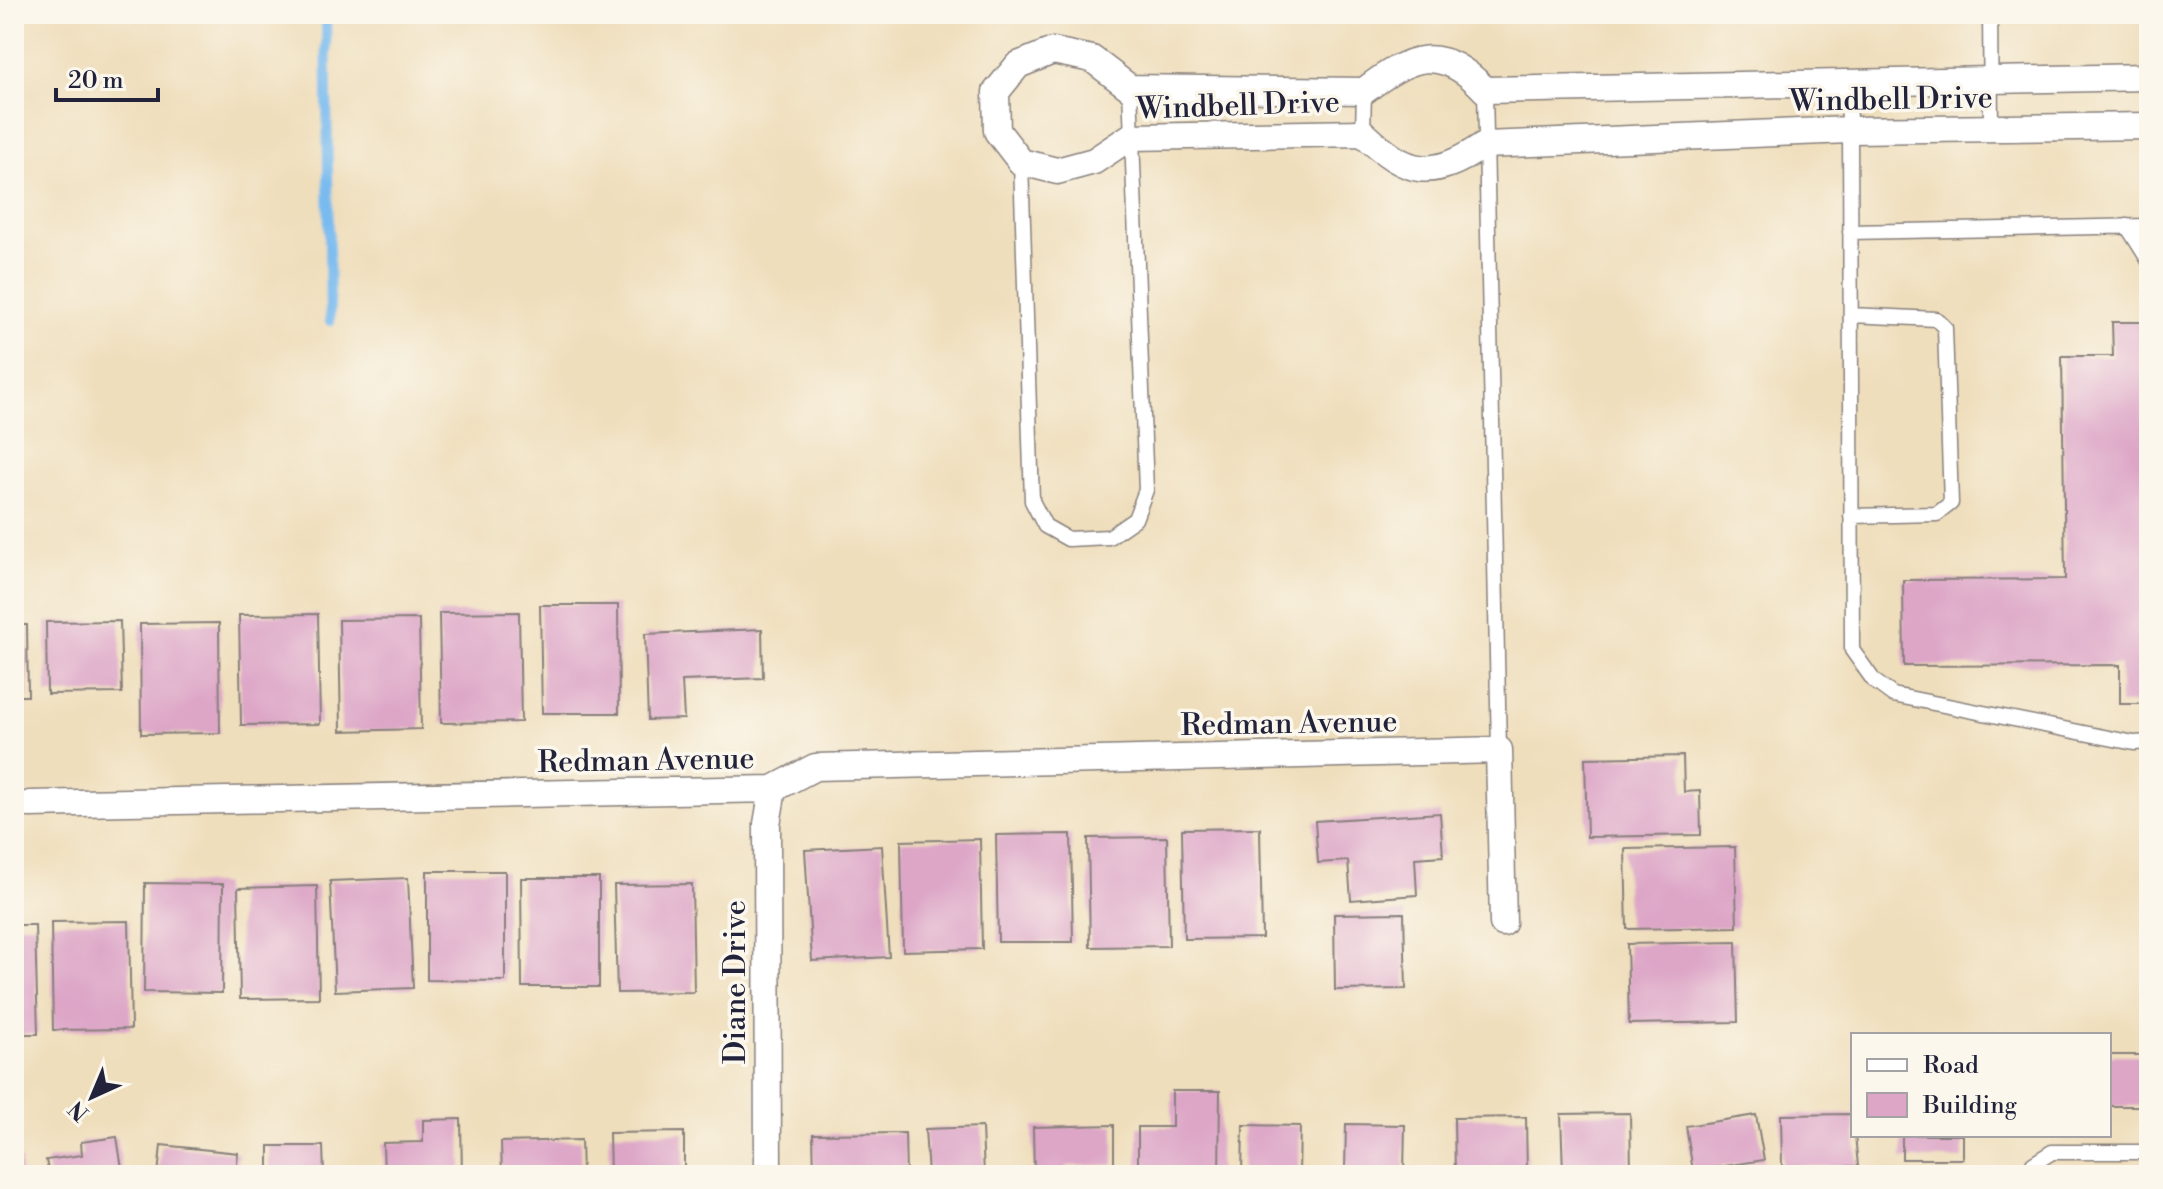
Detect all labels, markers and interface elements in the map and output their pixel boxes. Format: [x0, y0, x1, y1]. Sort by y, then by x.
scale bar [56, 52, 158, 102]
text: 20 m [68, 66, 124, 96]
street label: Windbell Drive [1788, 79, 1993, 121]
street label: Windbell Drive [1135, 83, 1340, 129]
street label: Redman Avenue [1180, 703, 1398, 745]
street label: Redman Avenue [537, 740, 755, 782]
street label: Diane Drive [717, 900, 755, 1064]
legend [1851, 1033, 2111, 1137]
text: Road [1923, 1051, 1979, 1081]
north arrow [52, 1057, 132, 1137]
text: Building [1922, 1091, 2017, 1121]
text: N [63, 1094, 95, 1126]

